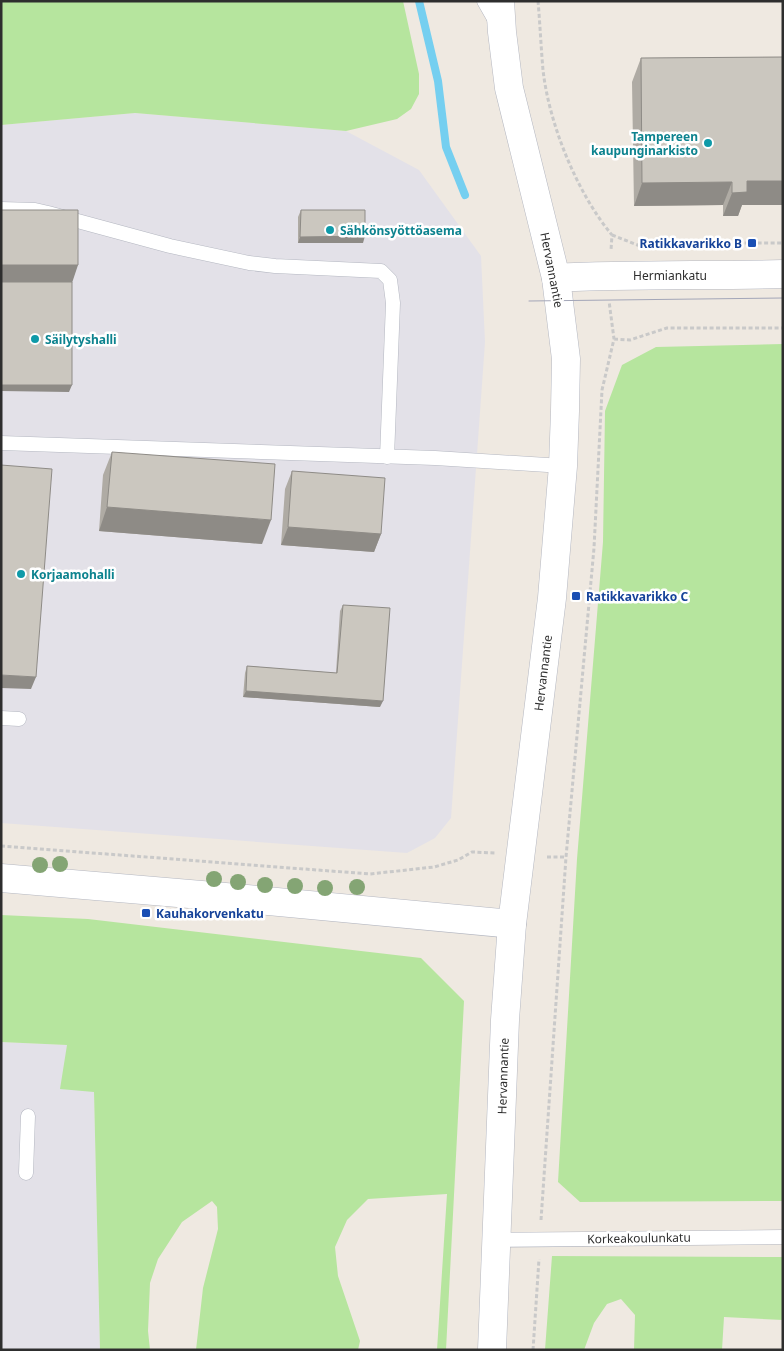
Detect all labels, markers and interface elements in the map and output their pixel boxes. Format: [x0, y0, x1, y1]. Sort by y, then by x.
place label: Tampereen kaupunginarkisto [591, 128, 698, 159]
marker: Tampereen kaupunginarkisto [702, 137, 714, 149]
place label: Sähkönsyöttöasema [340, 222, 462, 239]
marker: Sähkönsyöttöasema [324, 224, 336, 236]
street label: Hervannantie [536, 231, 568, 309]
place label: Ratikkavarikko B [640, 235, 742, 252]
marker: Ratikkavarikko B [746, 237, 758, 249]
street label: Hermiankatu [633, 267, 707, 284]
place label: Säilytyshalli [45, 331, 117, 348]
marker: Säilytyshalli [29, 333, 41, 345]
place label: Korjaamohalli [31, 566, 115, 583]
marker: Korjaamohalli [15, 568, 27, 580]
place label: Ratikkavarikko C [586, 588, 688, 605]
marker: Ratikkavarikko C [570, 590, 582, 602]
street label: Hervannantie [530, 634, 556, 712]
place label: Kauhakorvenkatu [156, 905, 264, 922]
marker: Kauhakorvenkatu [140, 907, 152, 919]
street label: Hervannantie [493, 1037, 513, 1115]
street label: Korkeakoulunkatu [587, 1229, 691, 1247]

